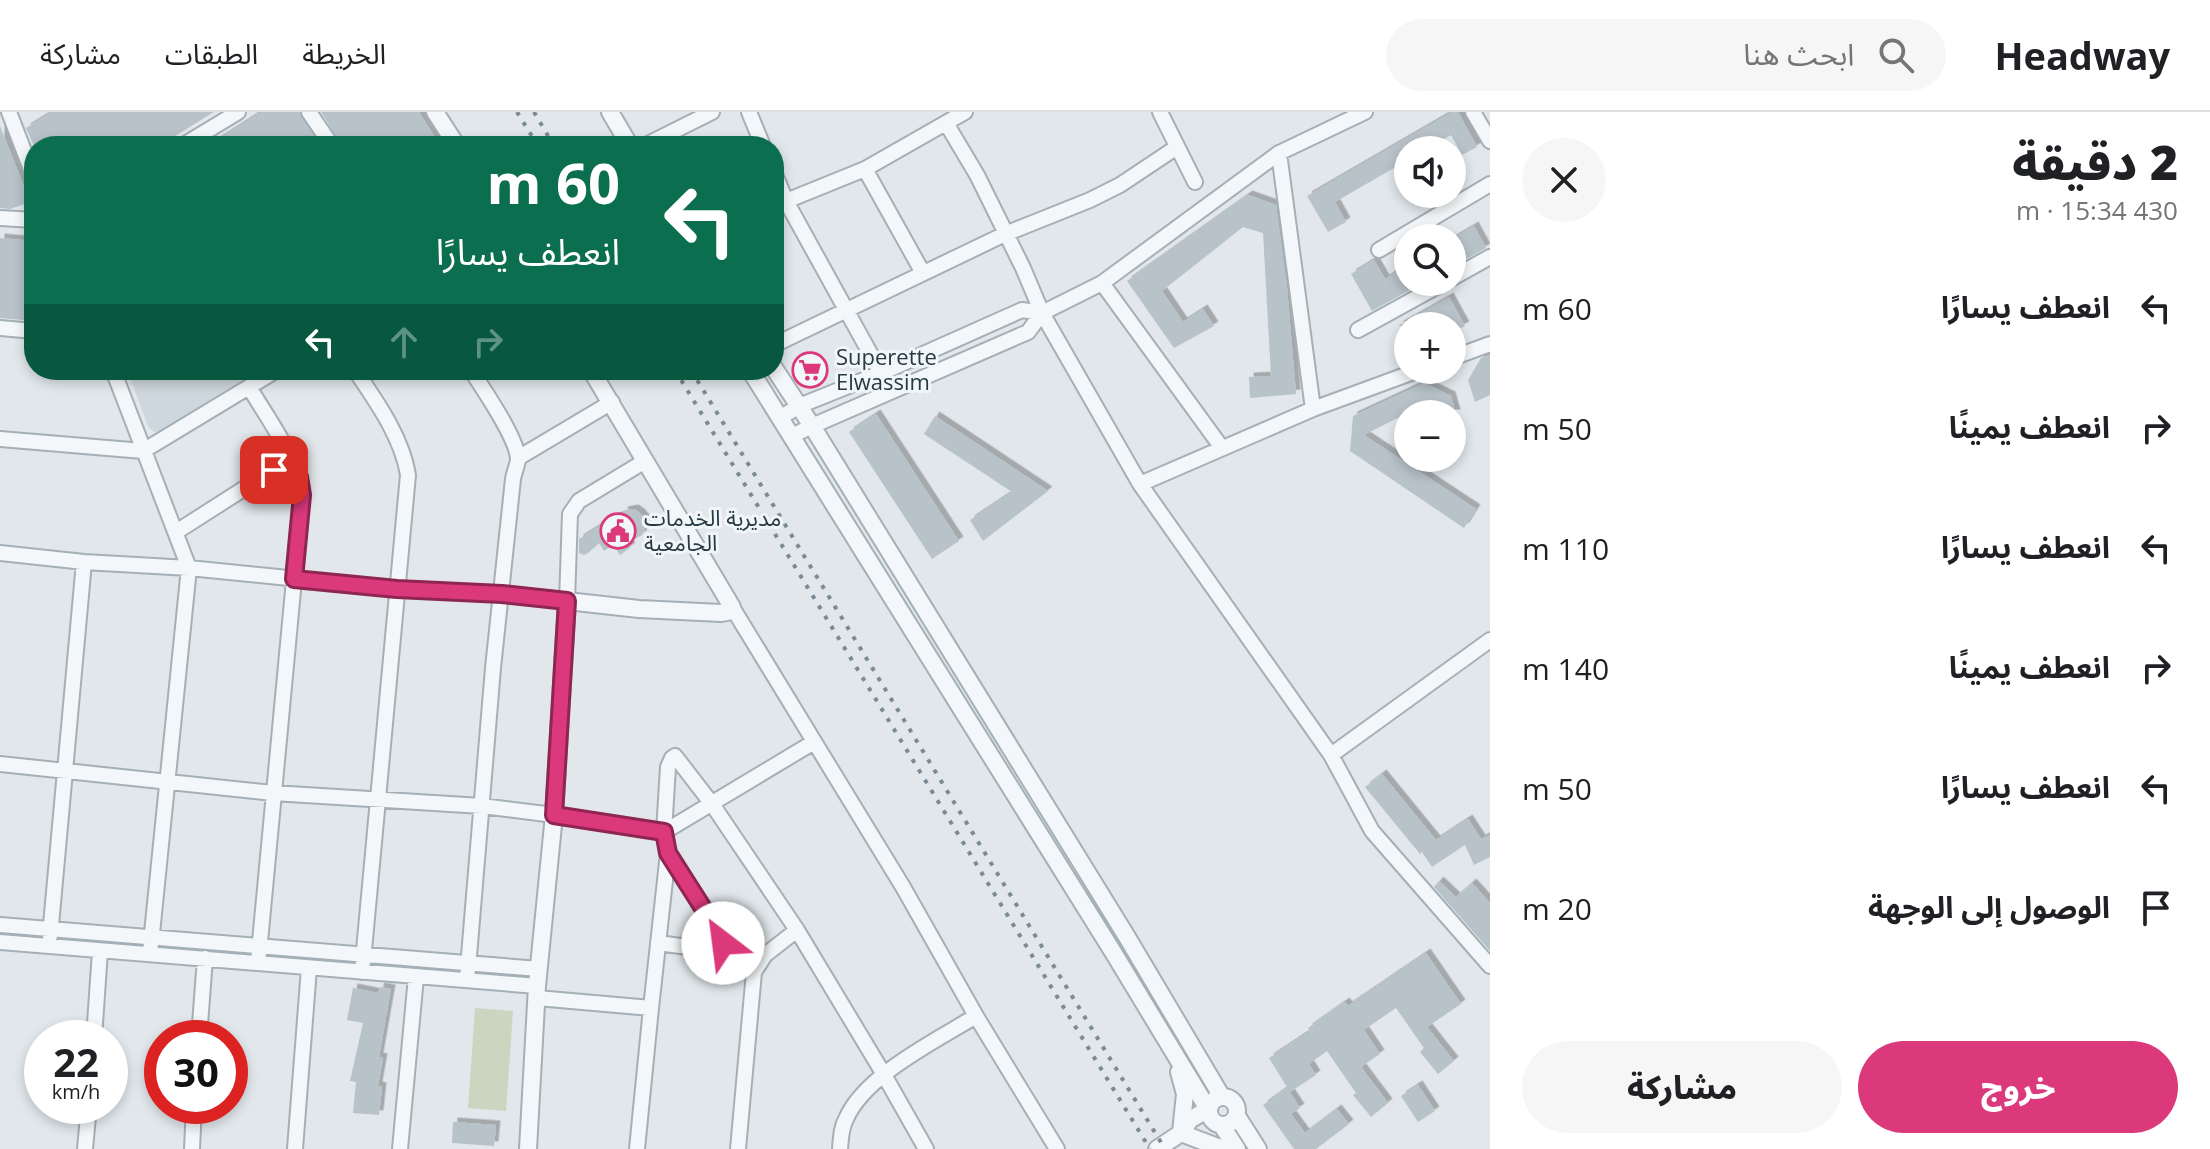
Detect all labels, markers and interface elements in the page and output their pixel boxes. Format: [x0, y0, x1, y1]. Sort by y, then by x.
search box [1386, 19, 1946, 91]
text: Headway [1994, 29, 2170, 81]
text: ابحث هنا [1743, 33, 1854, 74]
icon: search [1874, 33, 1918, 77]
text: مشاركة [40, 34, 121, 72]
text: الطبقات [165, 34, 258, 72]
text: الخريطة [302, 34, 386, 72]
text: 2 دقيقة [2012, 129, 2178, 194]
map controls [1394, 136, 1466, 472]
button: sound [1394, 136, 1466, 208]
button: close [1522, 138, 1606, 222]
text: 60 m [486, 144, 620, 220]
icon: left [648, 168, 752, 272]
text: 430 m · 15:34 [2016, 192, 2178, 228]
button: search [1394, 224, 1466, 296]
text: انعطف يسارًا [436, 227, 620, 276]
text: انعطف يسارًا [1941, 286, 2110, 327]
icon: left [2134, 286, 2178, 330]
text: 60 m [1522, 288, 1592, 329]
button: + [1394, 312, 1466, 384]
icon: left [298, 320, 342, 364]
icon: ahead [382, 320, 426, 364]
icon: right [466, 320, 510, 364]
place label: Superette Elwassim [836, 341, 937, 396]
supermarket icon: Superette Elwassim [791, 351, 829, 389]
button: − [1394, 400, 1466, 472]
text: انعطف يمينًا [1949, 406, 2110, 447]
icon: right [2134, 406, 2178, 450]
text: 50 m [1522, 408, 1592, 449]
pin [240, 436, 308, 504]
icon: arrive [252, 448, 296, 492]
place label: مديرية الخدمات الجامعية [644, 502, 781, 557]
public building icon: مديرية الخدمات الجامعية [599, 512, 637, 550]
text: انعطف يسارًا [1941, 526, 2110, 567]
icon: left [2134, 526, 2178, 570]
text: 110 m [1522, 528, 1609, 569]
text: انعطف يمينًا [1949, 646, 2110, 687]
icon: right [2134, 646, 2178, 690]
text: 140 m [1522, 648, 1609, 689]
text: انعطف يسارًا [1941, 766, 2110, 807]
icon: left [2134, 766, 2178, 810]
text: 50 m [1522, 768, 1592, 809]
text: الوصول إلى الوجهة [1868, 886, 2110, 927]
icon: arrive [2134, 886, 2178, 930]
text: 20 m [1522, 888, 1592, 929]
position arrow [681, 901, 765, 985]
speed limit sign: 30 [144, 1020, 248, 1124]
text: 22 [53, 1034, 99, 1089]
button: مشاركة [1522, 1041, 1842, 1133]
button: خروج [1858, 1041, 2178, 1133]
text: km/h [52, 1078, 100, 1105]

